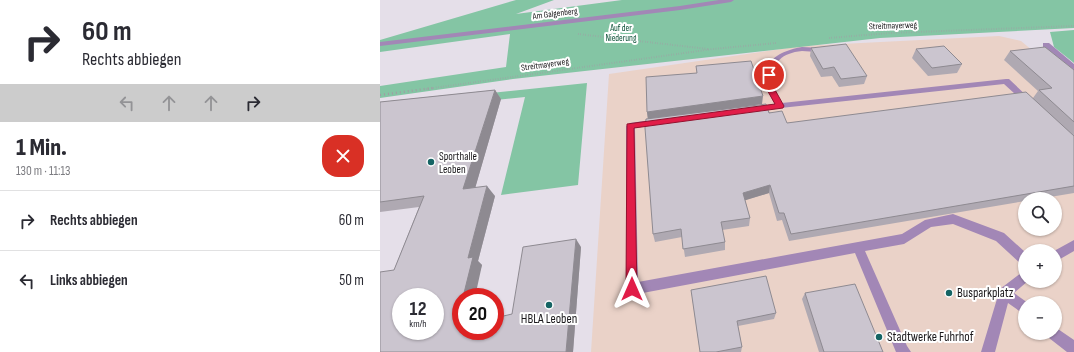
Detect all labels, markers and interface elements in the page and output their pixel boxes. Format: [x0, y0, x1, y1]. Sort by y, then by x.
street label: Am Galgenberg [531, 6, 578, 22]
text: 60 m [82, 15, 131, 48]
icon: right [16, 16, 68, 68]
street label: Streitmayerweg [869, 20, 918, 32]
park label: Auf der Niederung [605, 23, 637, 44]
text: Rechts abbiegen [82, 49, 182, 70]
street label: Streitmayerweg [520, 56, 570, 74]
pin [752, 58, 786, 92]
icon: arrive [758, 64, 780, 86]
icon: left [116, 92, 138, 114]
icon: ahead [158, 92, 180, 114]
icon: ahead [200, 92, 222, 114]
icon: right [242, 92, 264, 114]
text: 1 Min. [16, 133, 67, 162]
button: close [322, 135, 364, 177]
place label: Sporthalle Leoben [439, 150, 477, 176]
marker: Sporthalle Leoben [426, 157, 436, 167]
text: 130 m · 11:13 [16, 163, 70, 179]
map controls [1018, 192, 1062, 340]
button: search [1018, 192, 1062, 236]
icon: right [16, 210, 38, 232]
text: Rechts abbiegen [50, 211, 138, 230]
text: 60 m [339, 211, 364, 230]
button: + [1018, 244, 1062, 288]
position arrow [611, 268, 653, 310]
icon: left [16, 270, 38, 292]
text: Links abbiegen [50, 271, 128, 290]
text: 50 m [339, 271, 364, 290]
place label: Busparkplatz [957, 285, 1014, 301]
speed limit sign: 20 [452, 288, 504, 340]
marker: Busparkplatz [944, 288, 954, 298]
button: − [1018, 296, 1062, 340]
text: 12 [410, 297, 426, 321]
marker: HBLA Leoben [544, 300, 554, 310]
place label: HBLA Leoben [521, 311, 577, 327]
text: km/h [409, 318, 427, 330]
place label: Stadtwerke Fuhrhof [887, 329, 974, 345]
marker: Stadtwerke Fuhrhof [874, 332, 884, 342]

